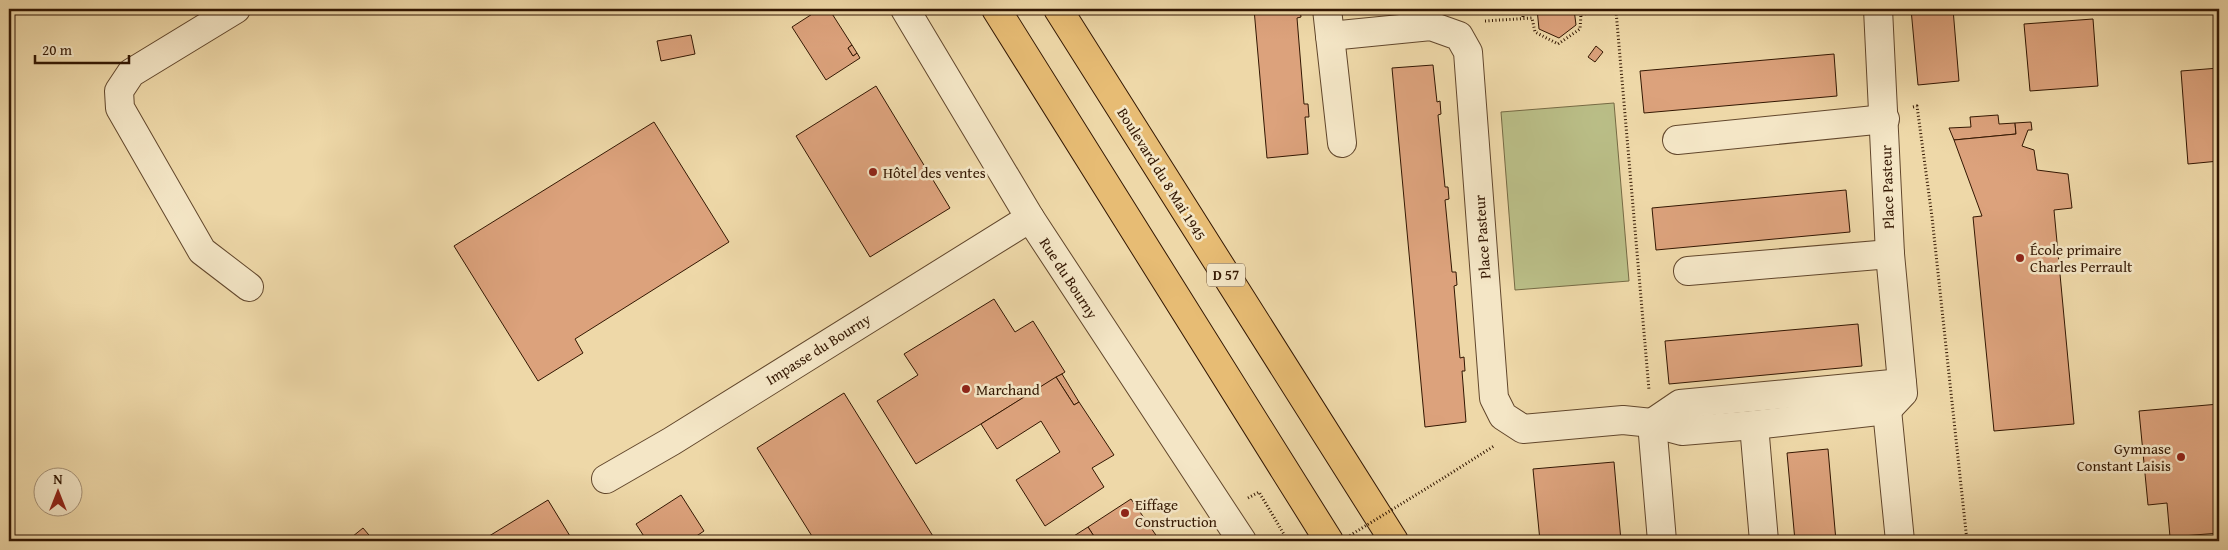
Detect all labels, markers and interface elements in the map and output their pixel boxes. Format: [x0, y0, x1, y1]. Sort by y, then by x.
scale bar [35, 32, 129, 64]
text: 20 m [42, 39, 73, 60]
street label: Boulevard du 8 Mai 1945 [1113, 104, 1211, 244]
street label: Place Pasteur [1875, 145, 1899, 229]
place label: Hôtel des ventes [883, 162, 986, 183]
marker: Hôtel des ventes [867, 166, 879, 178]
street label: Place Pasteur [1469, 194, 1495, 280]
street label: Rue du Bourny [1035, 233, 1103, 323]
place label: École primaire Charles Perrault [2030, 239, 2133, 277]
marker: École primaire Charles Perrault [2014, 252, 2026, 264]
road number: D 57 [1207, 264, 1245, 286]
street label: Impasse du Bourny [762, 308, 875, 390]
place label: Marchand [976, 379, 1040, 400]
marker: Marchand [960, 383, 972, 395]
place label: Gymnase Constant Laisis [2077, 438, 2171, 476]
marker: Gymnase Constant Laisis [2175, 451, 2187, 463]
north arrow [32, 468, 82, 518]
text: N [53, 469, 63, 489]
place label: Eiffage Construction [1135, 494, 1218, 532]
marker: Eiffage Construction [1119, 507, 1131, 519]

